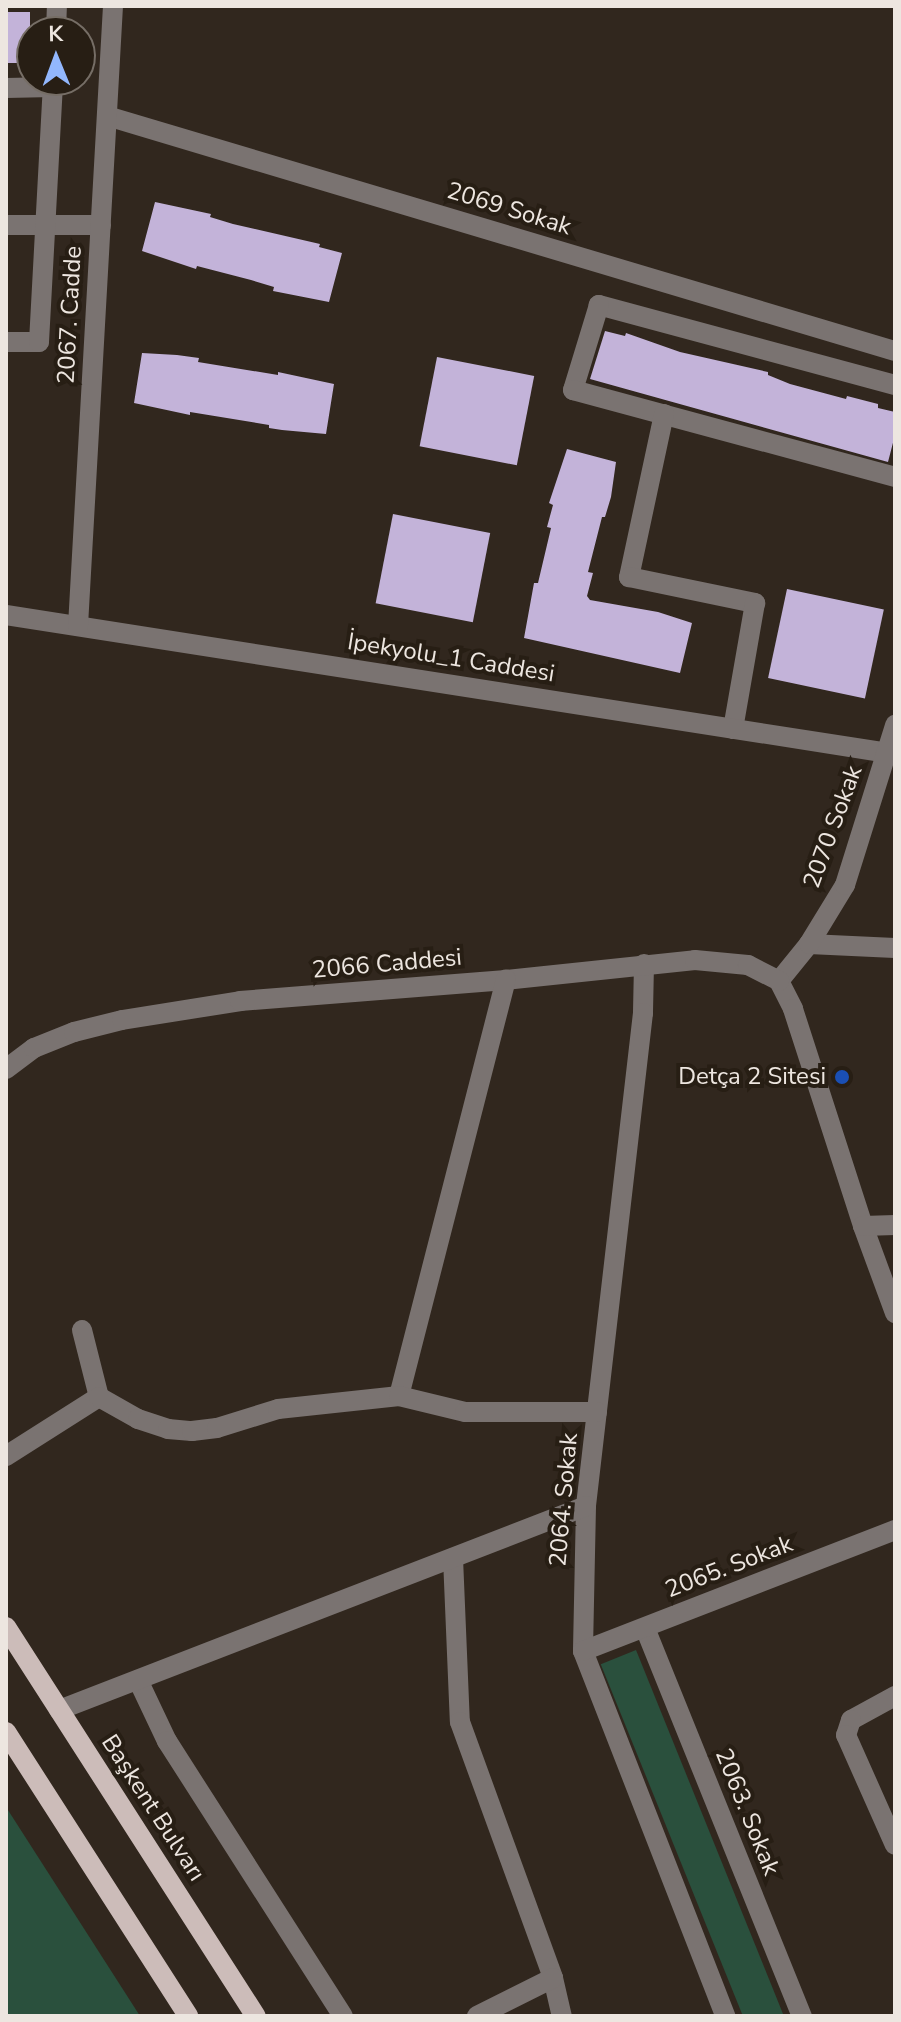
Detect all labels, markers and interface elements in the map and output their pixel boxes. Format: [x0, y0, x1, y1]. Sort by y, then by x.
north arrow [16, 16, 96, 96]
text: K [48, 19, 63, 49]
street label: 2069 Sokak [443, 176, 575, 242]
street label: 2067. Cadde [52, 245, 88, 385]
street label: İpekyolu_1 Caddesi [345, 627, 557, 689]
street label: 2070 Sokak [797, 762, 869, 892]
street label: 2066 Caddesi [311, 943, 463, 985]
place label: Detça 2 Sitesi [678, 1063, 826, 1091]
marker: Detça 2 Sitesi [833, 1068, 851, 1086]
street label: 2064. Sokak [544, 1432, 584, 1568]
street label: 2065. Sokak [661, 1530, 797, 1604]
street label: Başkent Bulvarı [95, 1729, 211, 1887]
street label: 2063. Sokak [709, 1745, 785, 1879]

